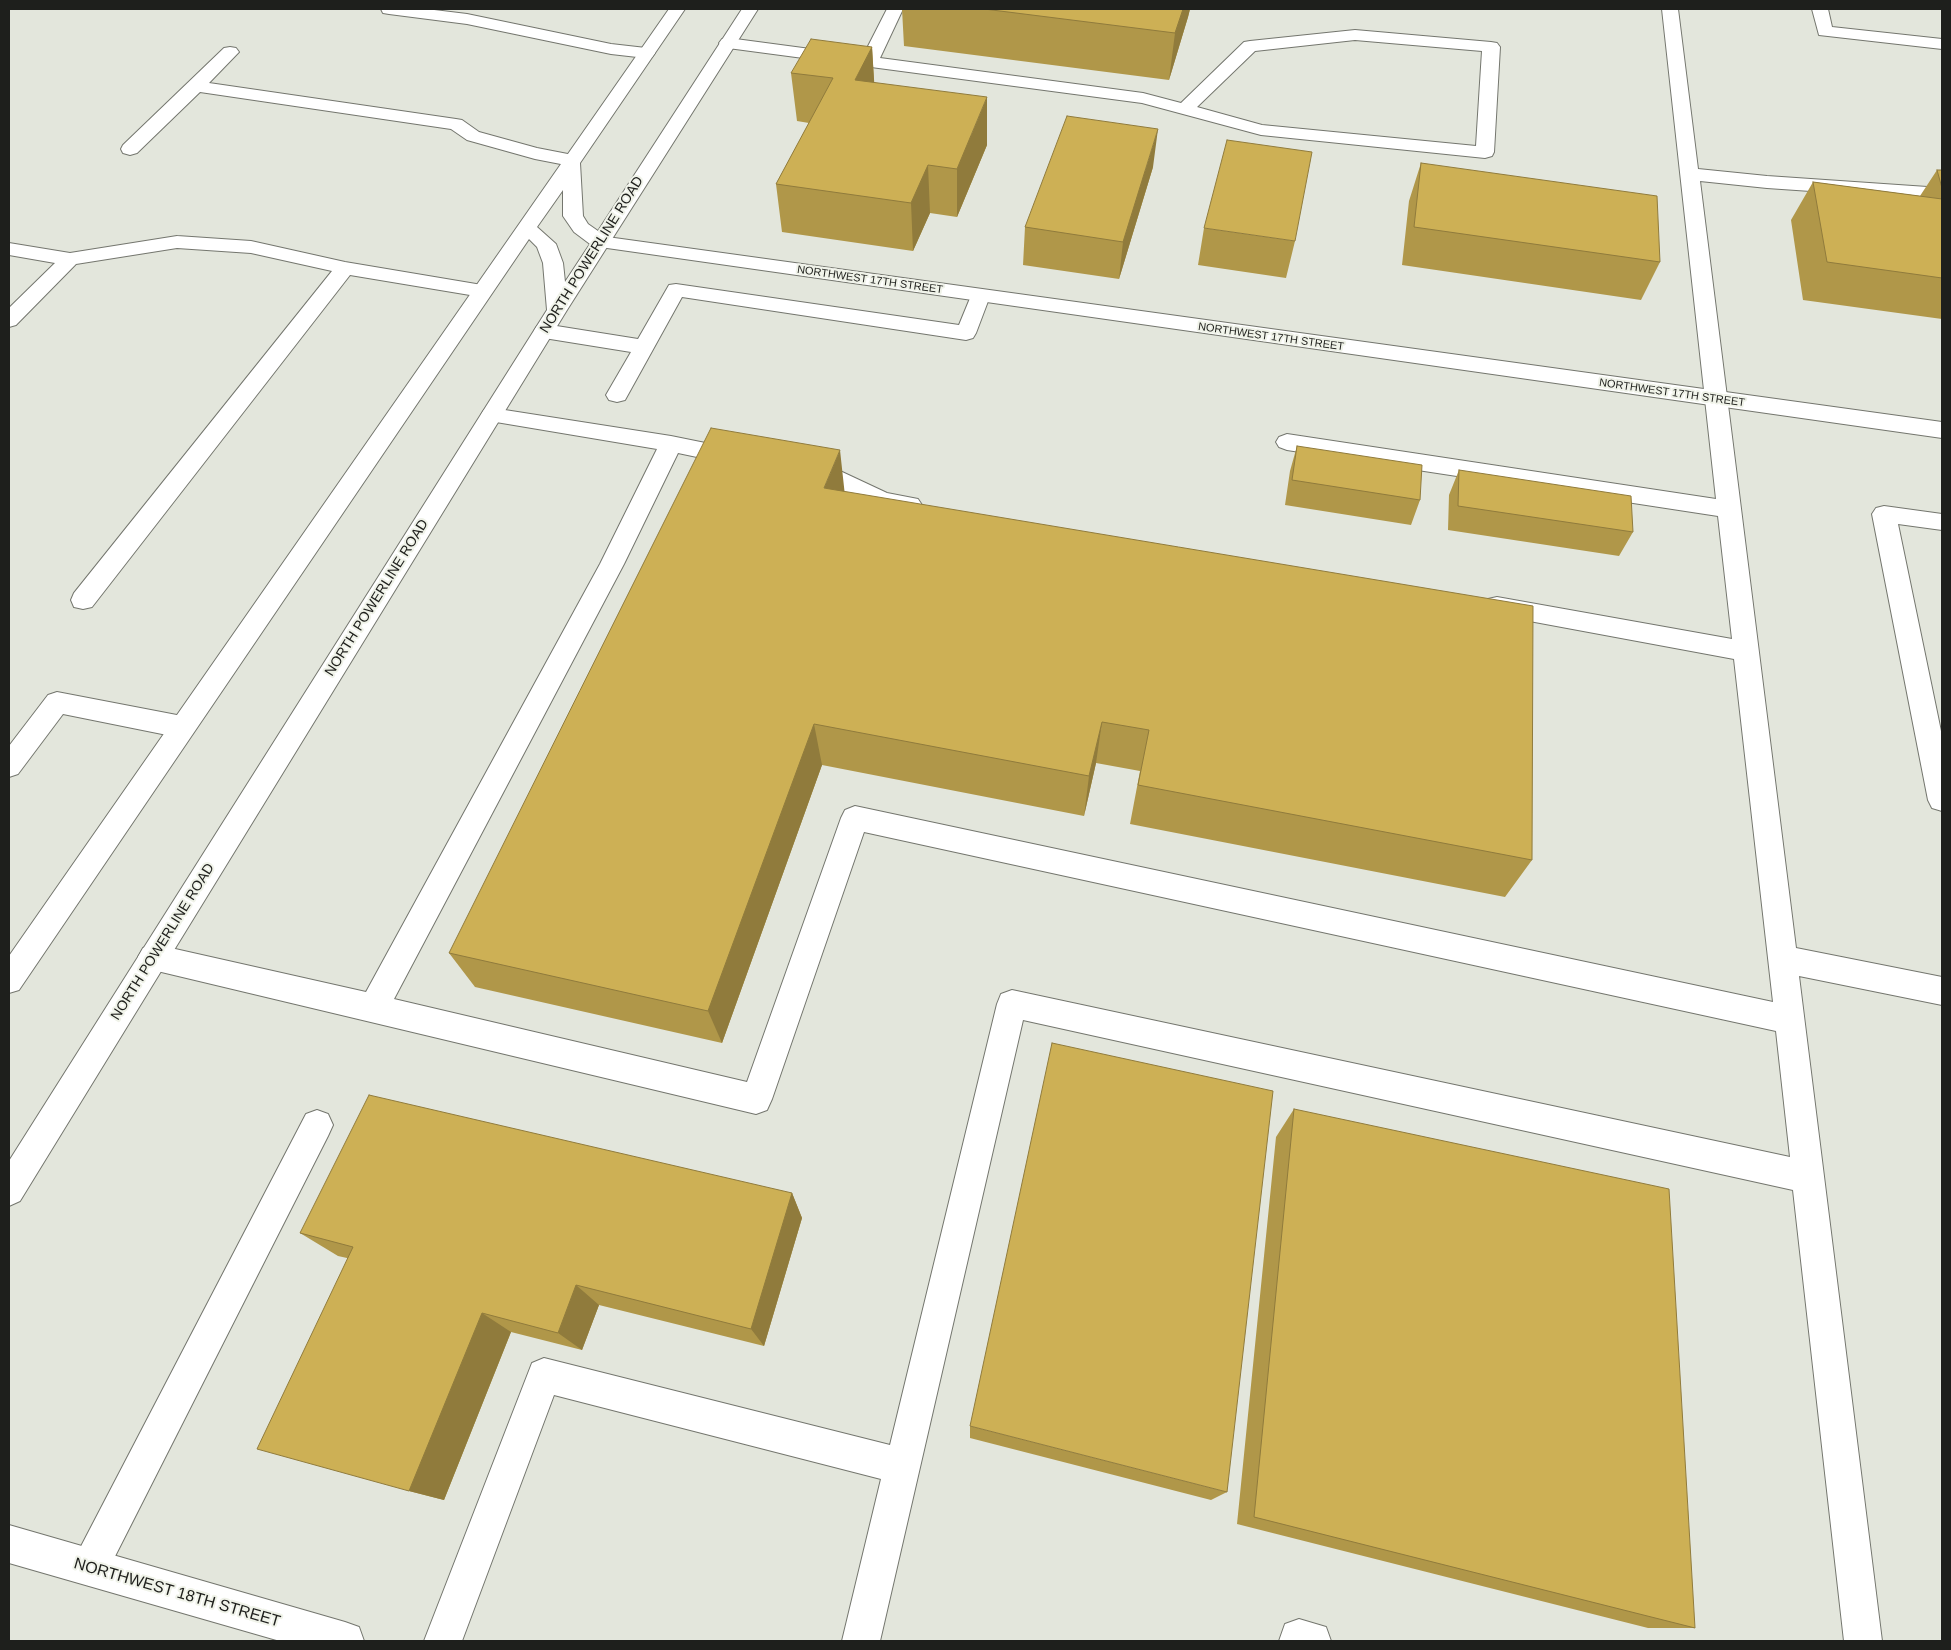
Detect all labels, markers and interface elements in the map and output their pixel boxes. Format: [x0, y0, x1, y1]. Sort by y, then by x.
street label: NORTH POWERLINE ROAD [537, 173, 647, 337]
street label: NORTHWEST 17TH STREET [796, 263, 944, 297]
street label: NORTHWEST 17TH STREET [1197, 320, 1345, 354]
street label: NORTHWEST 17TH STREET [1598, 376, 1746, 410]
street label: NORTH POWERLINE ROAD [322, 516, 432, 680]
street label: NORTH POWERLINE ROAD [108, 860, 218, 1024]
street label: NORTHWEST 18TH STREET [72, 1554, 282, 1632]

